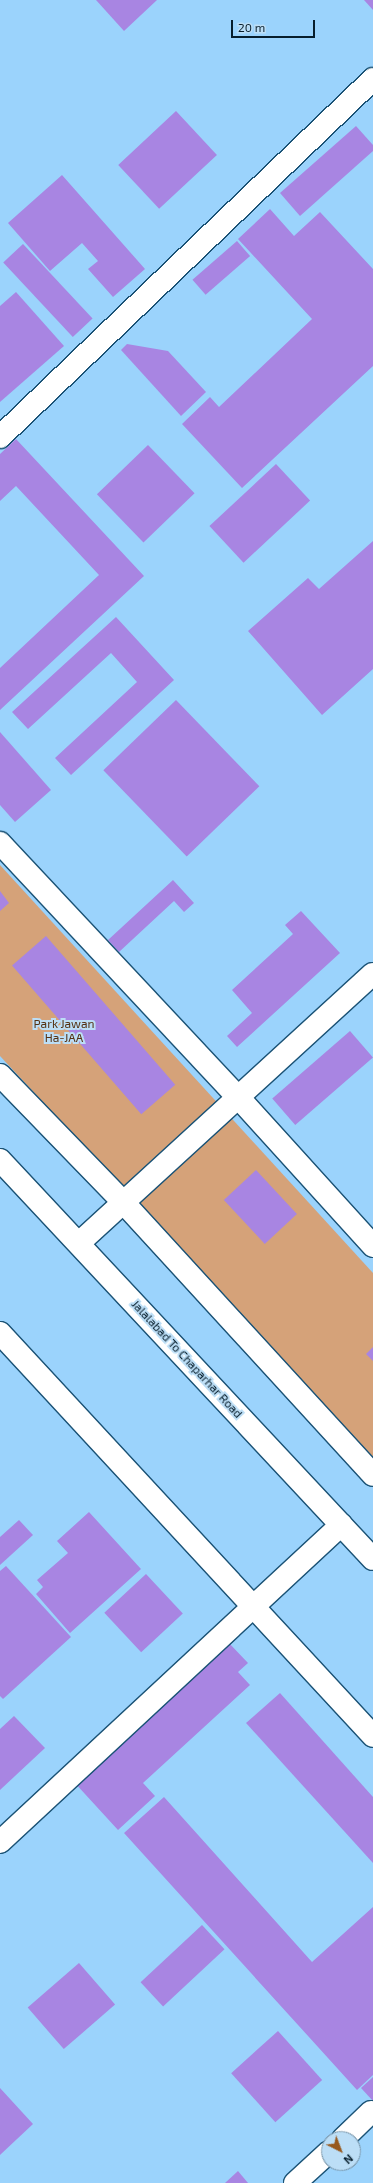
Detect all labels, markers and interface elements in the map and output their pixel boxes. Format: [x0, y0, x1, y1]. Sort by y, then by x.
scale bar [233, 12, 317, 38]
text: 20 m [238, 20, 265, 34]
park label: Park Jawan Ha-JAA [33, 1017, 95, 1045]
street label: Jalalabad To Chaparhar Road [128, 1297, 246, 1421]
north arrow [321, 2131, 361, 2171]
text: N [341, 2152, 356, 2167]

